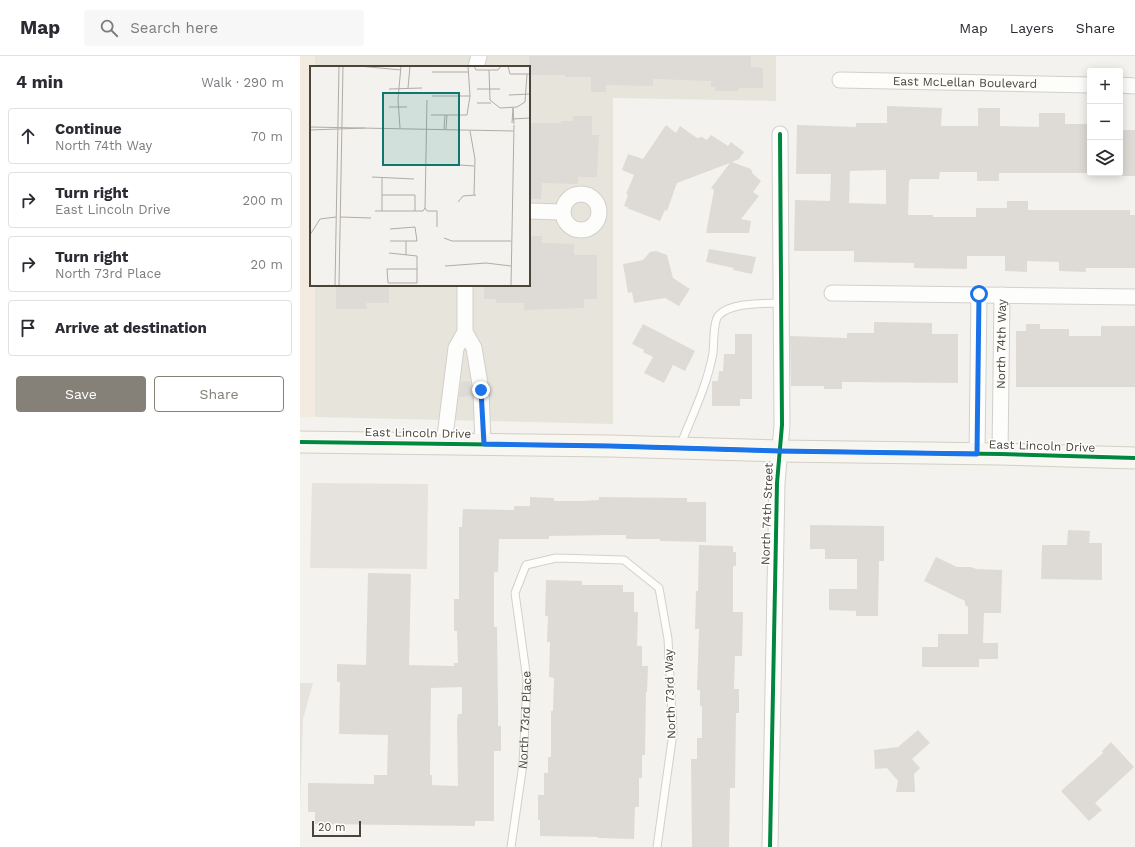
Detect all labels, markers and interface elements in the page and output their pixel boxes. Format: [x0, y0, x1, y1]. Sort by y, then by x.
search box [84, 10, 364, 46]
text: Map [20, 16, 60, 39]
icon: search [98, 17, 120, 39]
text: Search here [130, 19, 218, 37]
text: Map [959, 20, 988, 36]
text: Layers [1010, 20, 1054, 36]
text: Share [1076, 20, 1115, 36]
inset map [310, 66, 530, 286]
map controls [1087, 68, 1123, 176]
button: + [1087, 68, 1123, 104]
text: 4 min [16, 72, 63, 92]
street label: East McLellan Boulevard [893, 74, 1037, 91]
text: Walk · 290 m [201, 75, 284, 90]
button: − [1087, 104, 1123, 140]
text: Continue [55, 120, 122, 138]
icon: ahead [17, 125, 39, 147]
text: 70 m [251, 129, 283, 144]
text: North 74th Way [55, 138, 152, 153]
button: layers [1087, 140, 1123, 176]
text: Turn right [55, 184, 128, 202]
icon: right [17, 189, 39, 211]
text: 200 m [242, 193, 283, 208]
text: East Lincoln Drive [55, 202, 171, 217]
text: Turn right [55, 248, 128, 266]
icon: right [17, 253, 39, 275]
text: 20 m [251, 257, 283, 272]
text: North 73rd Place [55, 266, 161, 281]
route start [970, 285, 988, 303]
street label: North 74th Way [994, 298, 1009, 389]
icon: arrive [17, 317, 39, 339]
text: Arrive at destination [55, 319, 207, 337]
button: Save [16, 376, 146, 412]
button: Share [154, 376, 284, 412]
route end [472, 381, 490, 399]
street label: East Lincoln Drive [365, 425, 472, 441]
street label: East Lincoln Drive [988, 437, 1096, 455]
street label: North 74th Street [758, 463, 776, 565]
street label: North 73rd Way [661, 648, 679, 739]
street label: North 73rd Place [515, 670, 534, 770]
scale bar [312, 819, 361, 838]
text: 20 m [318, 821, 346, 834]

